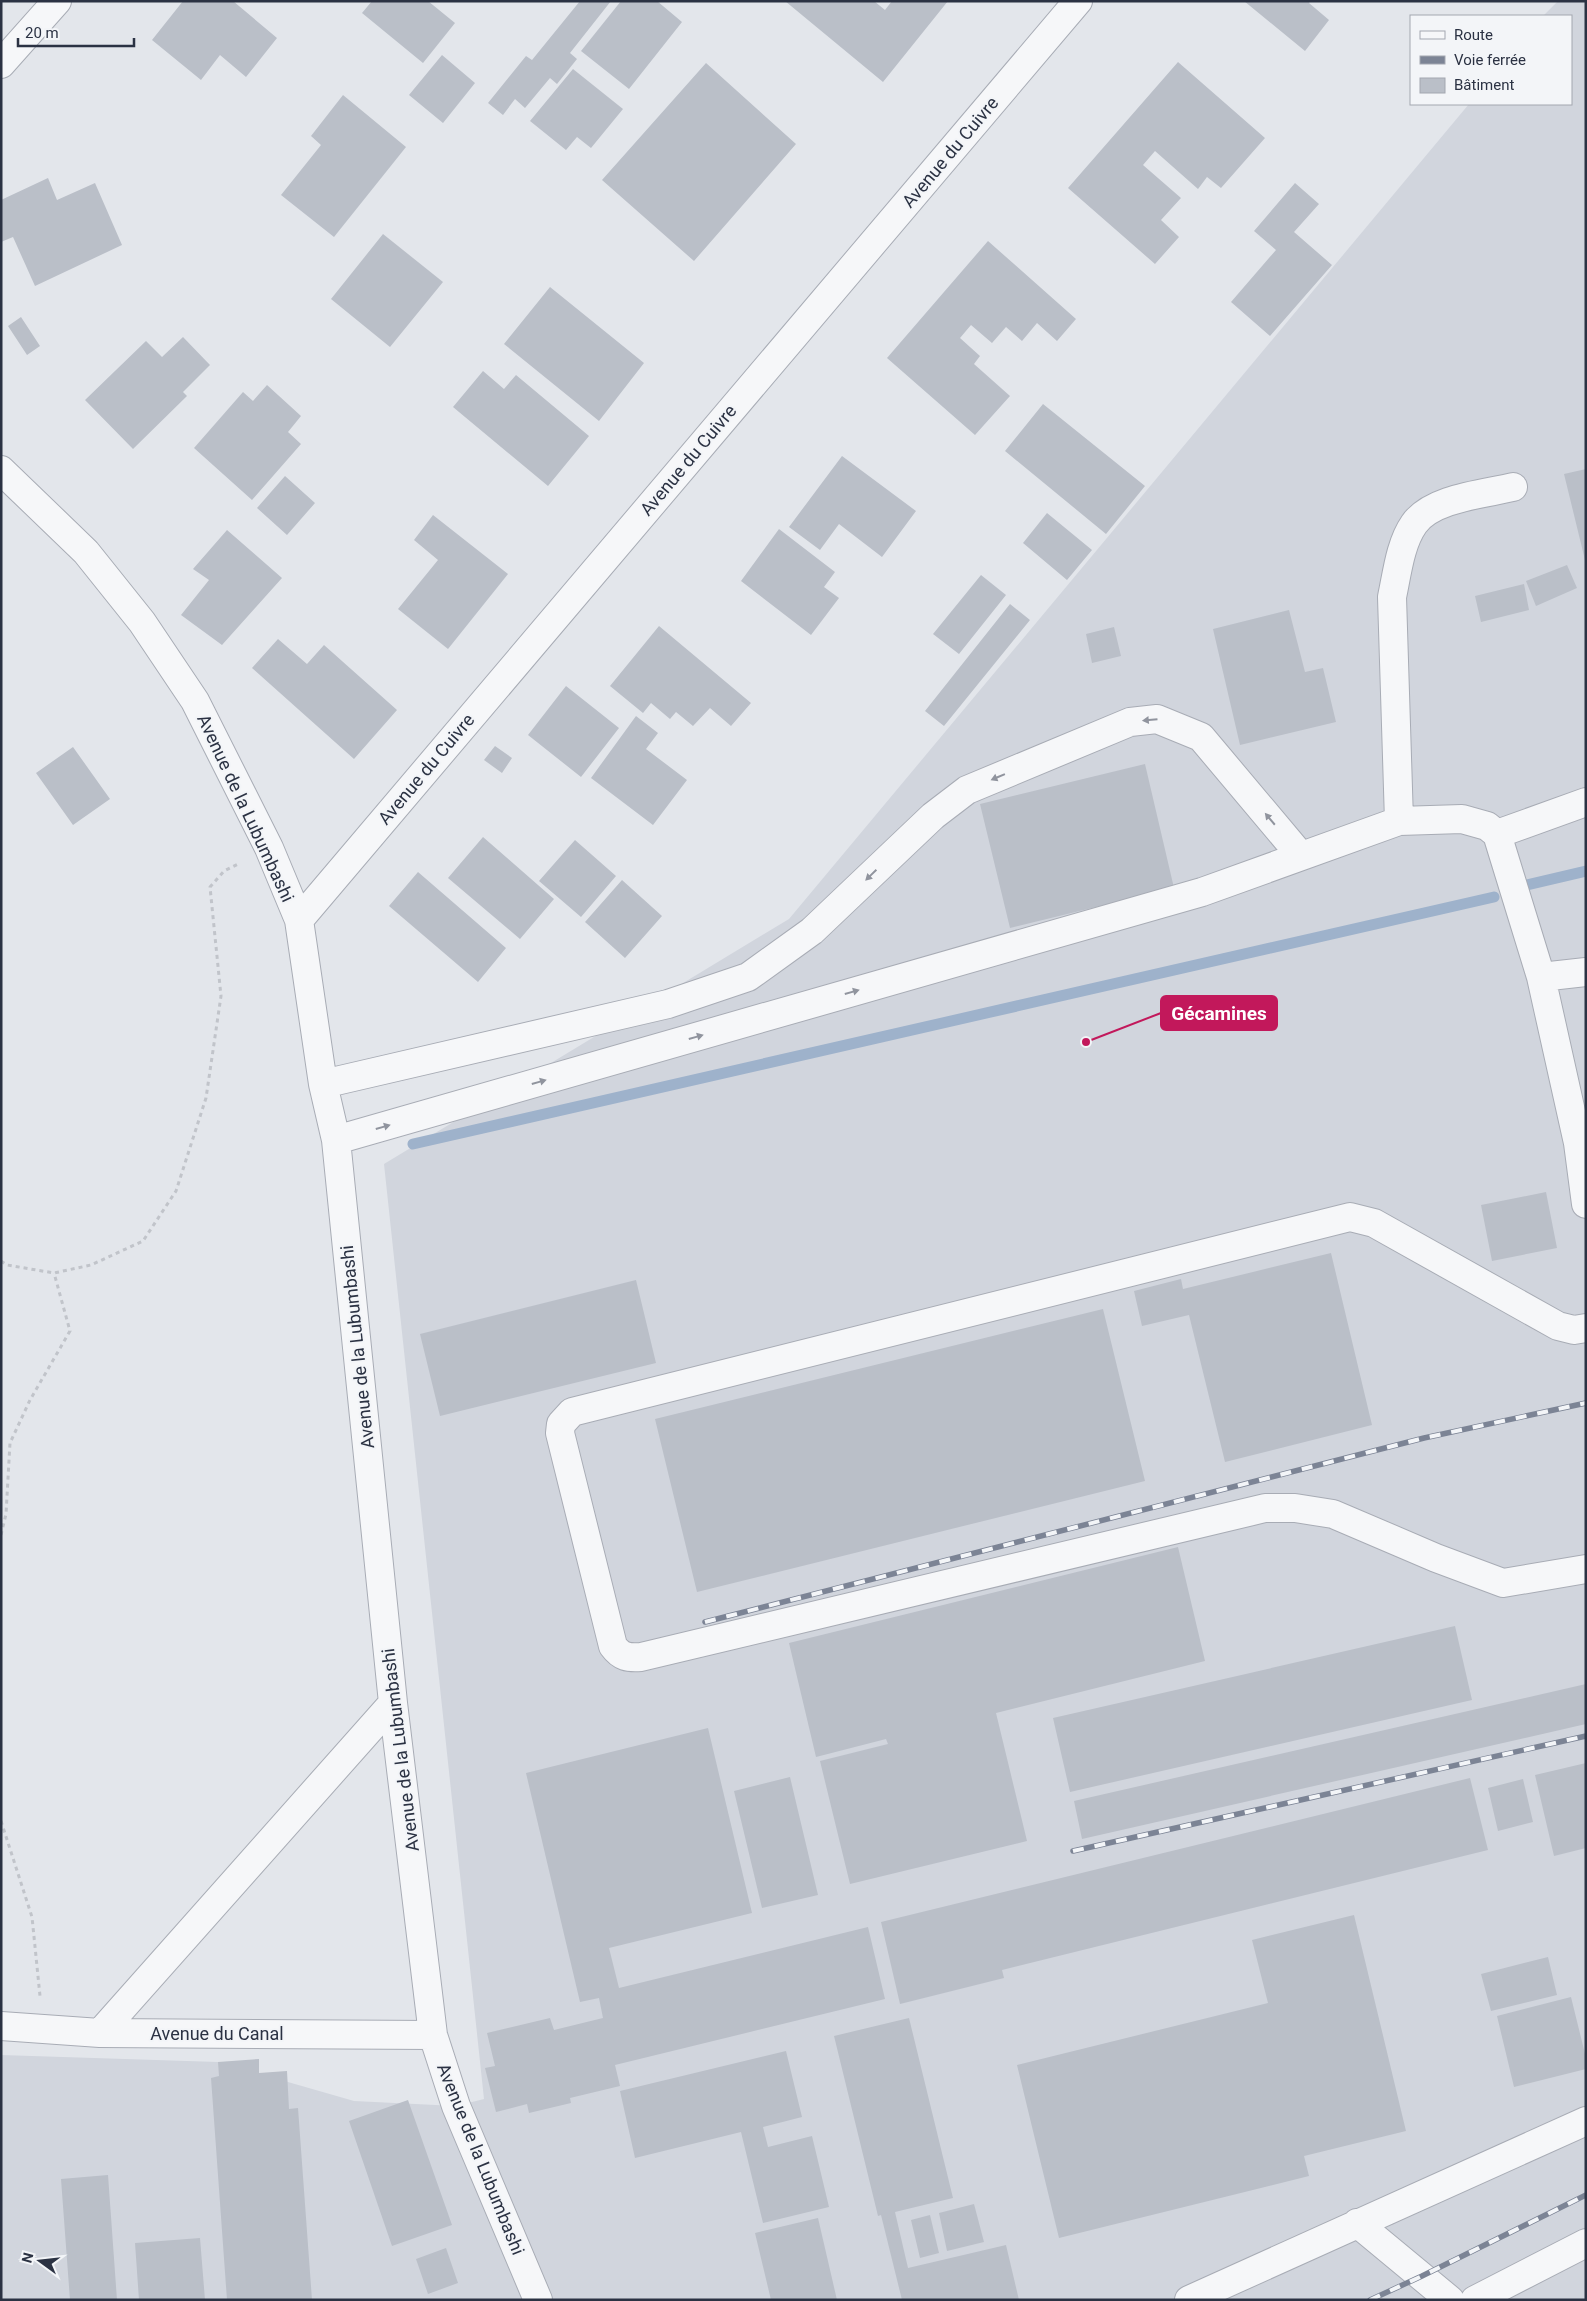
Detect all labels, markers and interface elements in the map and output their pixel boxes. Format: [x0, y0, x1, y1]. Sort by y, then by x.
scale bar [18, 15, 134, 47]
legend [1410, 15, 1572, 105]
text: 20 m [25, 24, 59, 42]
text: Route [1454, 26, 1493, 44]
text: Voie ferrée [1454, 51, 1526, 69]
text: Bâtiment [1454, 76, 1514, 94]
street label: Avenue du Cuivre [898, 92, 1002, 212]
street label: Avenue du Cuivre [636, 400, 740, 520]
street label: Avenue du Cuivre [374, 709, 478, 829]
street label: Avenue de la Lubumbashi [193, 711, 299, 905]
one-way arrow [1141, 716, 1157, 724]
one-way arrow [991, 774, 1005, 782]
one-way arrow [1265, 813, 1276, 826]
one-way arrow [865, 869, 877, 881]
one-way arrow [845, 988, 860, 996]
callout: Gécamines [1161, 996, 1277, 1030]
text: Gécamines [1171, 1002, 1267, 1025]
one-way arrow [688, 1033, 703, 1041]
one-way arrow [532, 1077, 547, 1085]
one-way arrow [376, 1122, 391, 1130]
street label: Avenue de la Lubumbashi [336, 1244, 378, 1450]
street label: Avenue de la Lubumbashi [377, 1647, 423, 1853]
street label: Avenue du Canal [150, 2023, 284, 2044]
street label: Avenue de la Lubumbashi [433, 2060, 529, 2258]
north arrow [15, 2236, 65, 2286]
text: N [18, 2251, 36, 2264]

